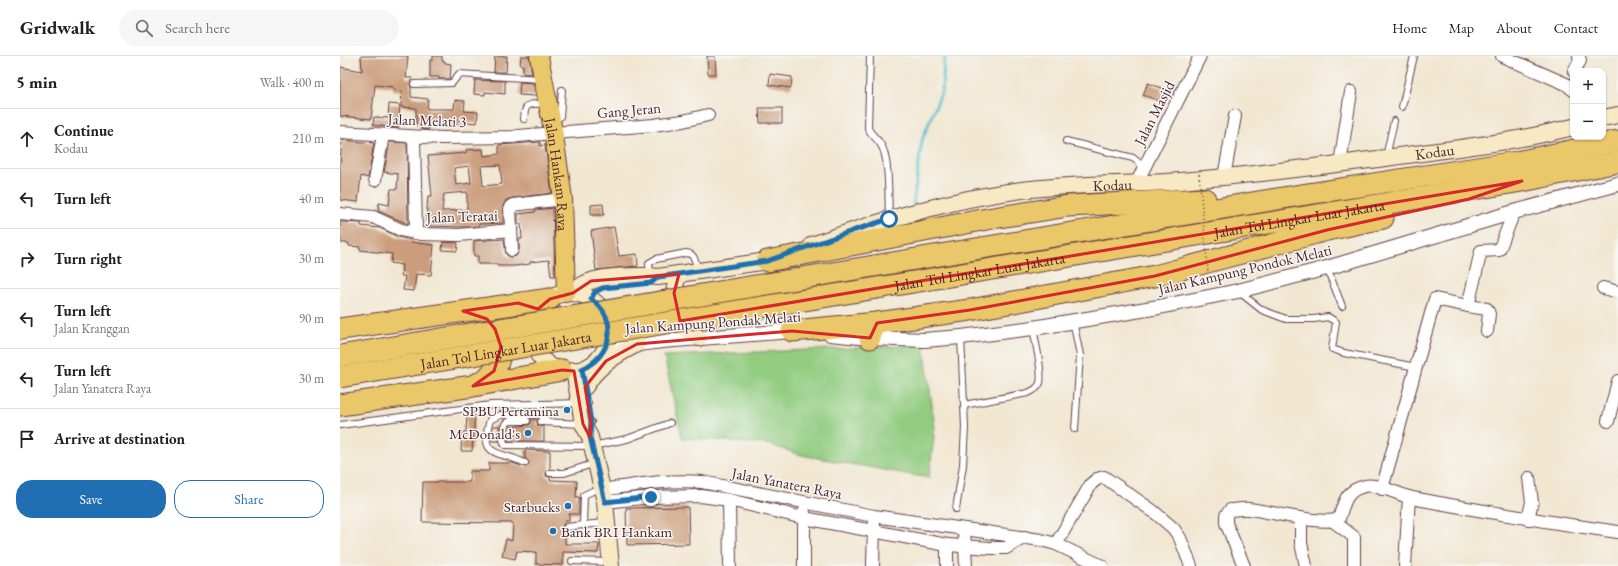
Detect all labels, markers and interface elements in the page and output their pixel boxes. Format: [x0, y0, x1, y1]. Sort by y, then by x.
search box [119, 10, 399, 46]
text: Gridwalk [20, 15, 95, 40]
icon: search [133, 17, 155, 39]
text: Search here [165, 18, 230, 37]
text: Home [1392, 19, 1427, 37]
text: Map [1449, 19, 1474, 37]
text: About [1496, 19, 1532, 37]
text: Contact [1554, 19, 1598, 37]
map controls [1570, 68, 1606, 140]
button: + [1570, 68, 1606, 104]
text: 5 min [16, 71, 57, 93]
text: Walk · 400 m [260, 74, 324, 91]
street label: Jalan Masjid [1129, 77, 1179, 150]
street label: Gang Jeran [596, 98, 662, 122]
button: − [1570, 104, 1606, 140]
street label: Jalan Melati 3 [385, 109, 467, 131]
street label: Jalan Hankam Raya [541, 114, 574, 231]
text: Continue [54, 121, 114, 140]
icon: ahead [16, 128, 38, 150]
text: 210 m [293, 130, 324, 147]
street label: Kodau [1414, 139, 1455, 163]
text: Kodau [54, 140, 88, 157]
street label: Kodau [1092, 174, 1132, 194]
icon: left [16, 188, 38, 210]
text: Turn left [54, 189, 111, 208]
text: 40 m [299, 190, 324, 207]
street label: Jalan Tol Lingkar Luar Jakarta [1211, 194, 1386, 242]
street label: Jalan Teratai [424, 205, 498, 227]
route start [880, 210, 898, 228]
street label: Jalan Kampung Pondok Melati [1155, 240, 1334, 299]
street label: Jalan Tol Lingkar Luar Jakarta [891, 247, 1066, 295]
icon: right [16, 248, 38, 270]
text: Turn right [54, 249, 122, 268]
text: 30 m [299, 250, 324, 267]
text: Turn left [54, 301, 111, 320]
street label: Jalan Kampung Pondak Melati [622, 306, 802, 338]
icon: left [16, 308, 38, 330]
text: 90 m [299, 310, 324, 327]
text: Jalan Kranggan [54, 320, 130, 337]
street label: Jalan Tol Lingkar Luar Jakarta [417, 326, 592, 373]
text: Turn left [54, 361, 111, 380]
icon: left [16, 368, 38, 390]
text: 30 m [299, 370, 324, 387]
text: Jalan Yanatera Raya [54, 380, 151, 397]
place label: SPBU Pertamina [463, 401, 559, 420]
marker: SPBU Pertamina [562, 405, 572, 415]
place label: McDonald's [449, 424, 520, 443]
icon: arrive [16, 428, 38, 450]
marker: McDonald's [523, 428, 533, 438]
text: Arrive at destination [54, 429, 185, 448]
street label: Jalan Yanatera Raya [728, 463, 844, 503]
button: Save [16, 480, 166, 518]
button: Share [174, 480, 324, 518]
route end [642, 488, 660, 506]
place label: Starbucks [504, 497, 560, 516]
marker: Starbucks [563, 501, 573, 511]
place label: Bank BRI Hankam [561, 522, 672, 541]
marker: Bank BRI Hankam [548, 526, 558, 536]

